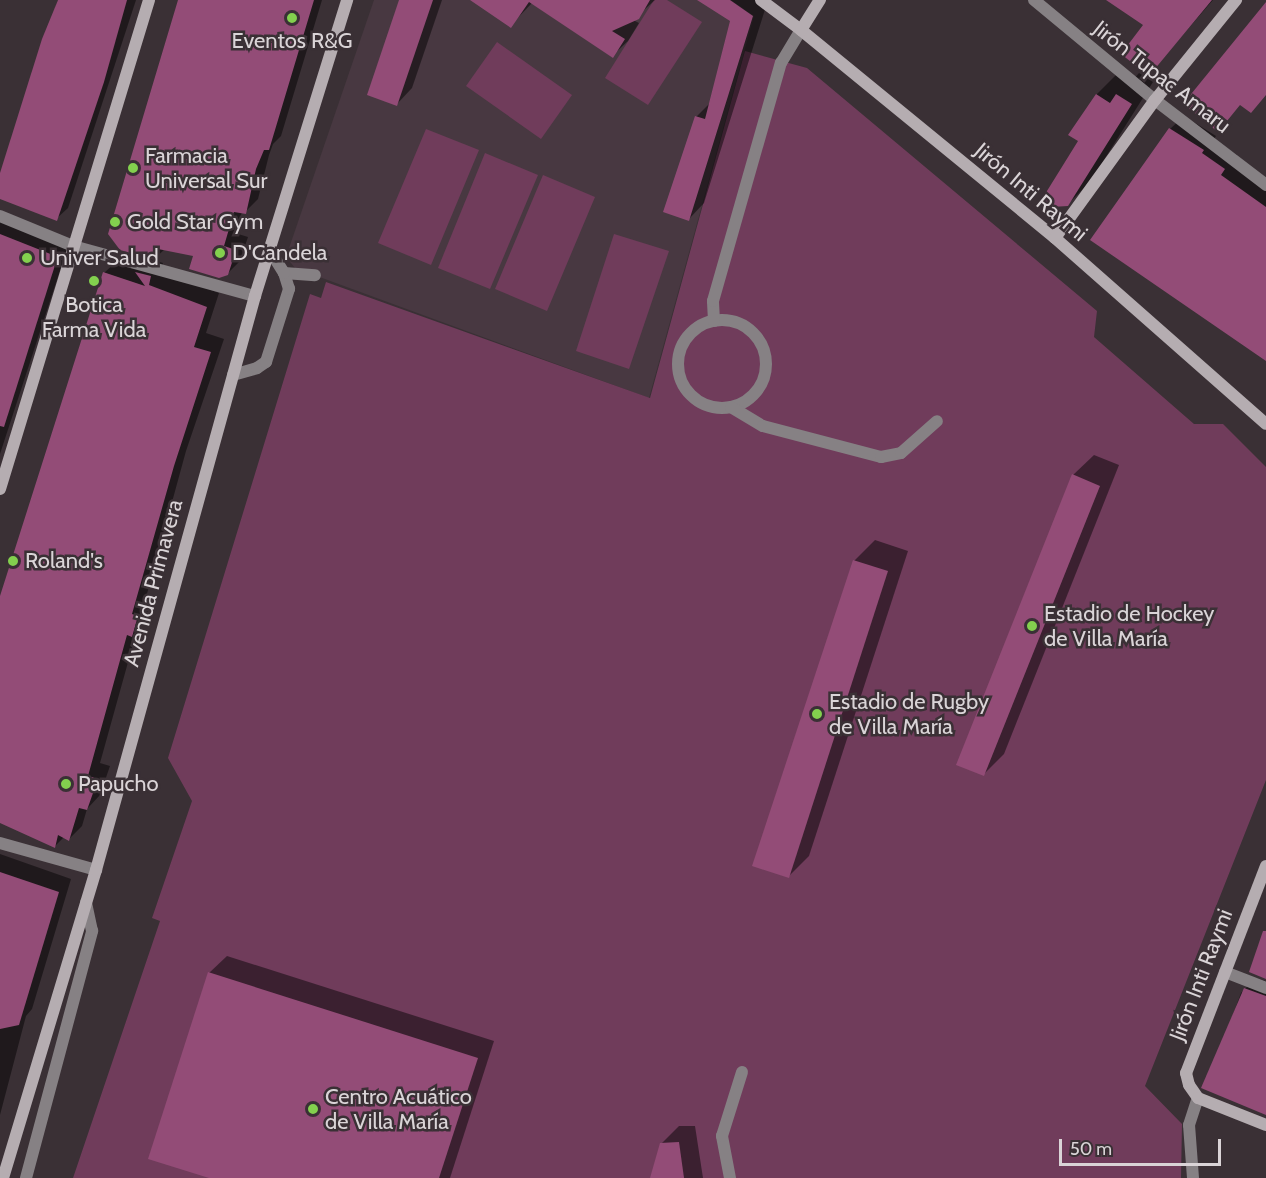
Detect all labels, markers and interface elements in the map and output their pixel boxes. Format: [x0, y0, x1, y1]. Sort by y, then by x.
marker: Eventos R&G [285, 11, 299, 25]
street label: Jirón Tupac Amaru [1088, 15, 1236, 139]
place label: Eventos R&G [232, 28, 352, 54]
street label: Jirón Inti Raymi [969, 137, 1093, 247]
place label: Farmacia Universal Sur [145, 142, 267, 194]
marker: Farmacia Universal Sur [126, 161, 140, 175]
place label: Gold Star Gym [127, 209, 263, 235]
marker: Gold Star Gym [108, 215, 122, 229]
place label: D'Candela [232, 240, 327, 266]
place label: Univer Salud [40, 245, 159, 271]
marker: D'Candela [213, 246, 227, 260]
marker: Univer Salud [18, 249, 36, 267]
marker: Botica Farma Vida [87, 274, 101, 288]
place label: Botica Farma Vida [42, 291, 146, 342]
street label: Avenida Primavera [118, 496, 188, 670]
place label: Roland's [25, 548, 103, 574]
marker: Roland's [6, 554, 20, 568]
place label: Estadio de Hockey de Villa María [1044, 600, 1214, 652]
marker: Estadio de Hockey de Villa María [1025, 619, 1039, 633]
place label: Estadio de Rugby de Villa María [829, 688, 989, 740]
marker: Estadio de Rugby de Villa María [810, 707, 824, 721]
place label: Papucho [78, 771, 159, 797]
marker: Papucho [59, 777, 73, 791]
street label: Jirón Inti Raymi [1164, 905, 1238, 1045]
place label: Centro Acuático de Villa María [325, 1083, 472, 1134]
marker: Centro Acuático de Villa María [306, 1102, 320, 1116]
scale bar [1062, 1127, 1224, 1165]
text: 50 m [1070, 1138, 1112, 1160]

